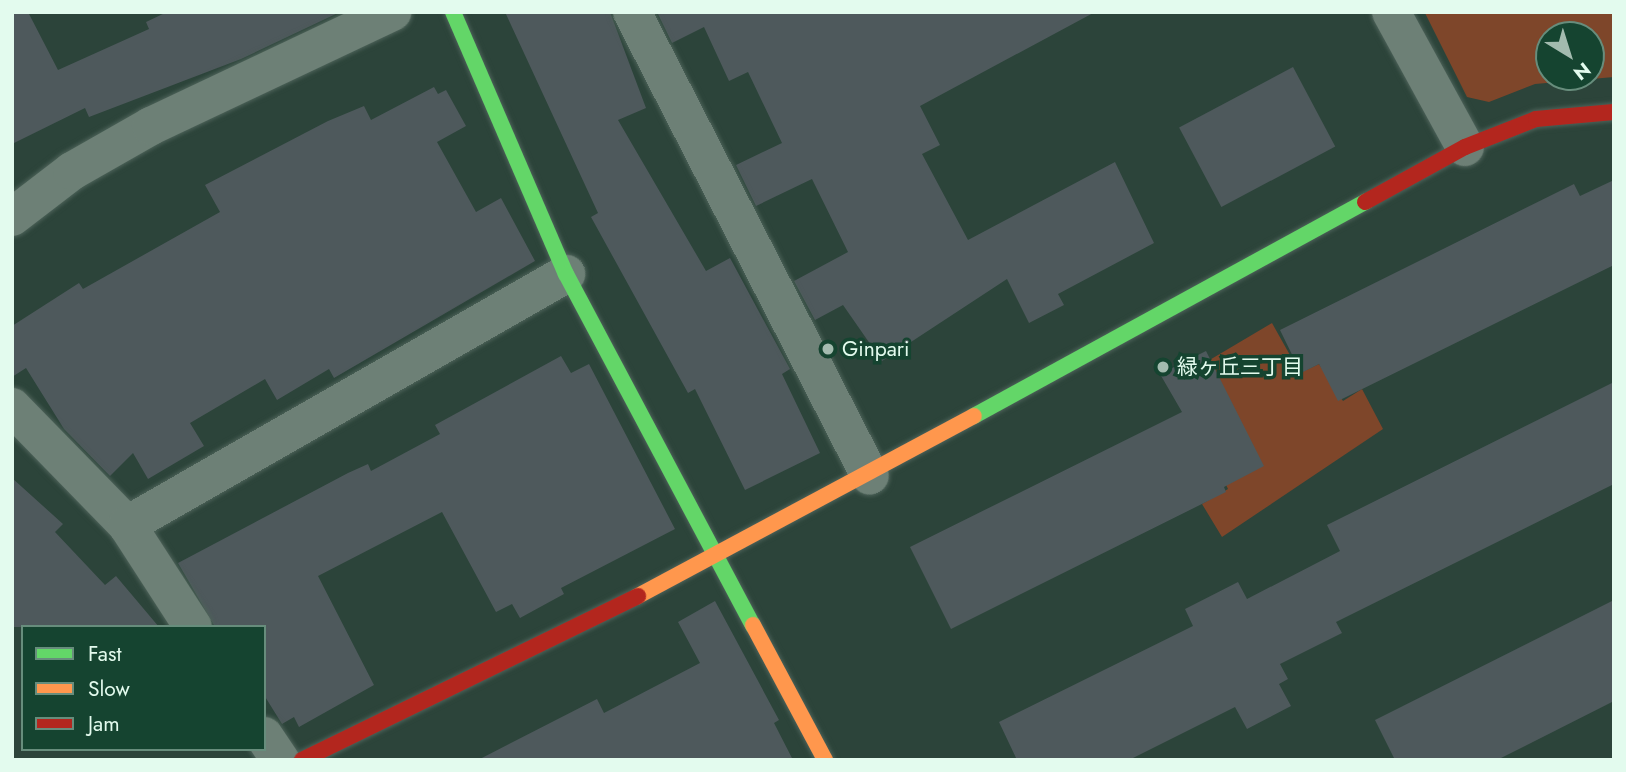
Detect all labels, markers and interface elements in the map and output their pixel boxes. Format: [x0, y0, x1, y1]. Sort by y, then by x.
north arrow [1535, 21, 1605, 91]
text: N [1568, 56, 1596, 87]
place label: Ginpari [842, 336, 909, 362]
marker: Ginpari [820, 341, 836, 357]
place label: 緑ヶ丘三丁目 [1177, 354, 1303, 380]
marker: 緑ヶ丘三丁目 [1155, 359, 1171, 375]
legend [21, 625, 266, 751]
text: Fast [88, 639, 121, 669]
text: Slow [88, 674, 130, 704]
text: Jam [88, 709, 120, 739]

